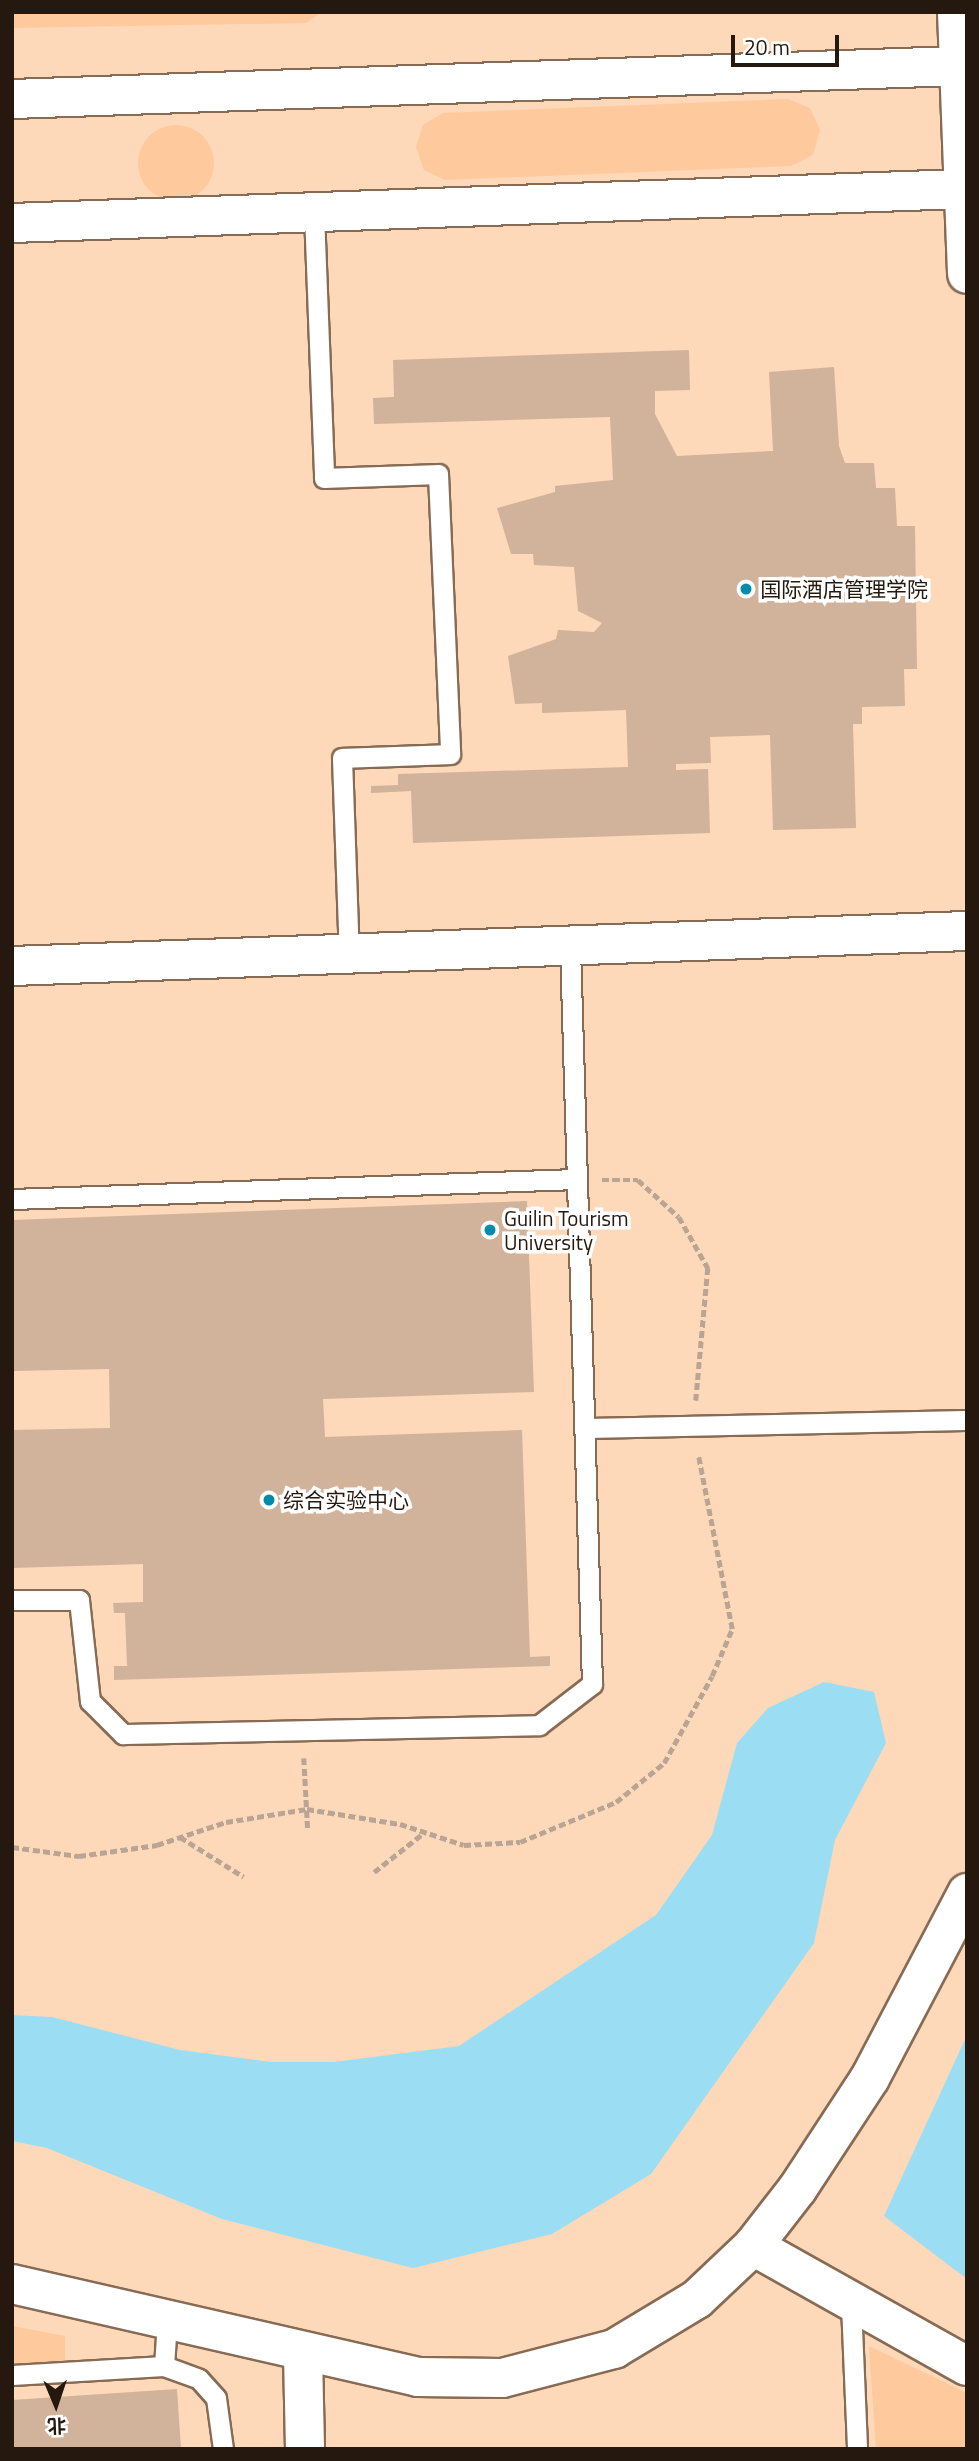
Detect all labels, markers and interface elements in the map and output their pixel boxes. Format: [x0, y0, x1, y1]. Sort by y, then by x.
scale bar [734, 21, 842, 65]
text: 20 m [744, 31, 790, 63]
place label: 国际酒店管理学院 [760, 576, 928, 602]
marker: 国际酒店管理学院 [738, 581, 754, 597]
place label: Guilin Tourism University [504, 1205, 629, 1255]
marker: Guilin Tourism University [482, 1222, 498, 1238]
place label: 综合实验中心 [283, 1487, 409, 1513]
marker: 综合实验中心 [261, 1492, 277, 1508]
north arrow [21, 2370, 91, 2440]
text: 北 [47, 2412, 67, 2441]

